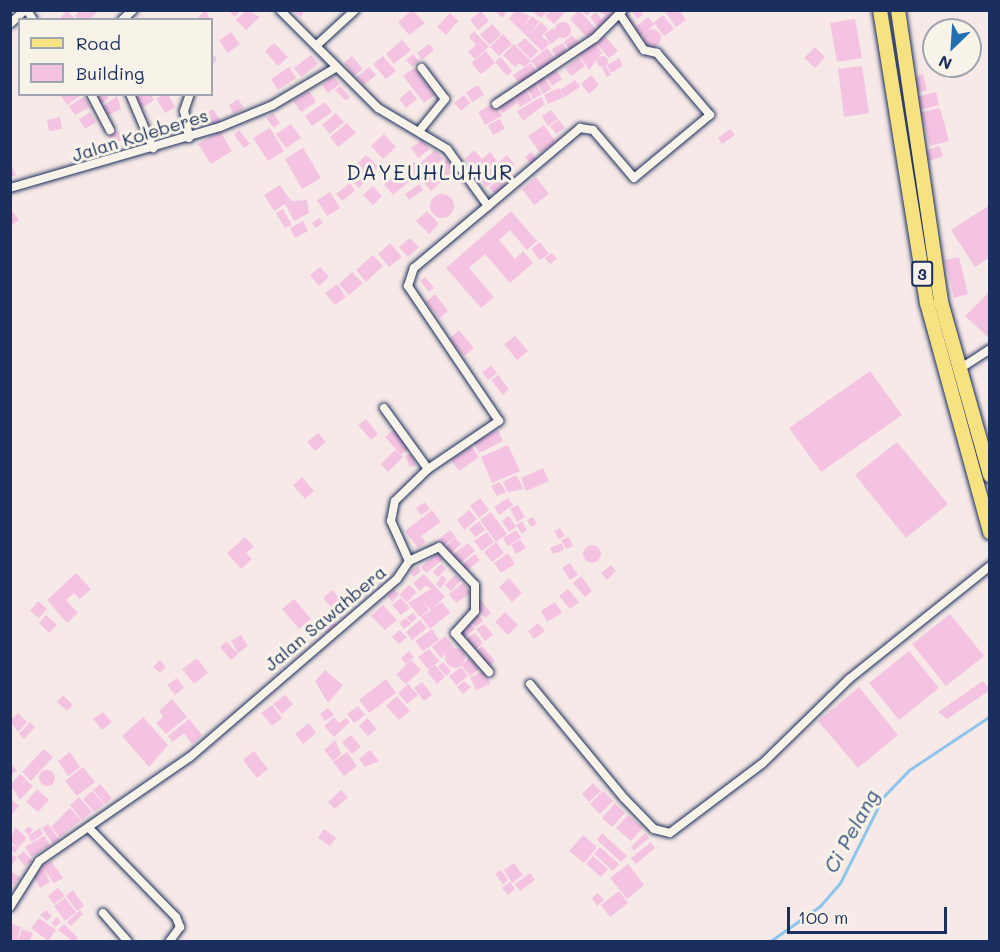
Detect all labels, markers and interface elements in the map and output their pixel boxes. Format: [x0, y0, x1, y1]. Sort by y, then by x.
legend [18, 18, 213, 96]
north arrow [922, 18, 982, 78]
text: Road [76, 31, 121, 55]
text: N [935, 51, 955, 75]
text: Building [76, 61, 144, 85]
street label: Jalan Koleberes [69, 104, 211, 166]
district label: DAYEUHLUHUR [346, 159, 514, 185]
road number: 3 [910, 261, 934, 287]
street label: Jalan Sawahbera [260, 561, 390, 675]
water label: Ci Pelang [818, 785, 884, 877]
scale bar [790, 895, 950, 933]
text: 100 m [798, 905, 848, 929]

